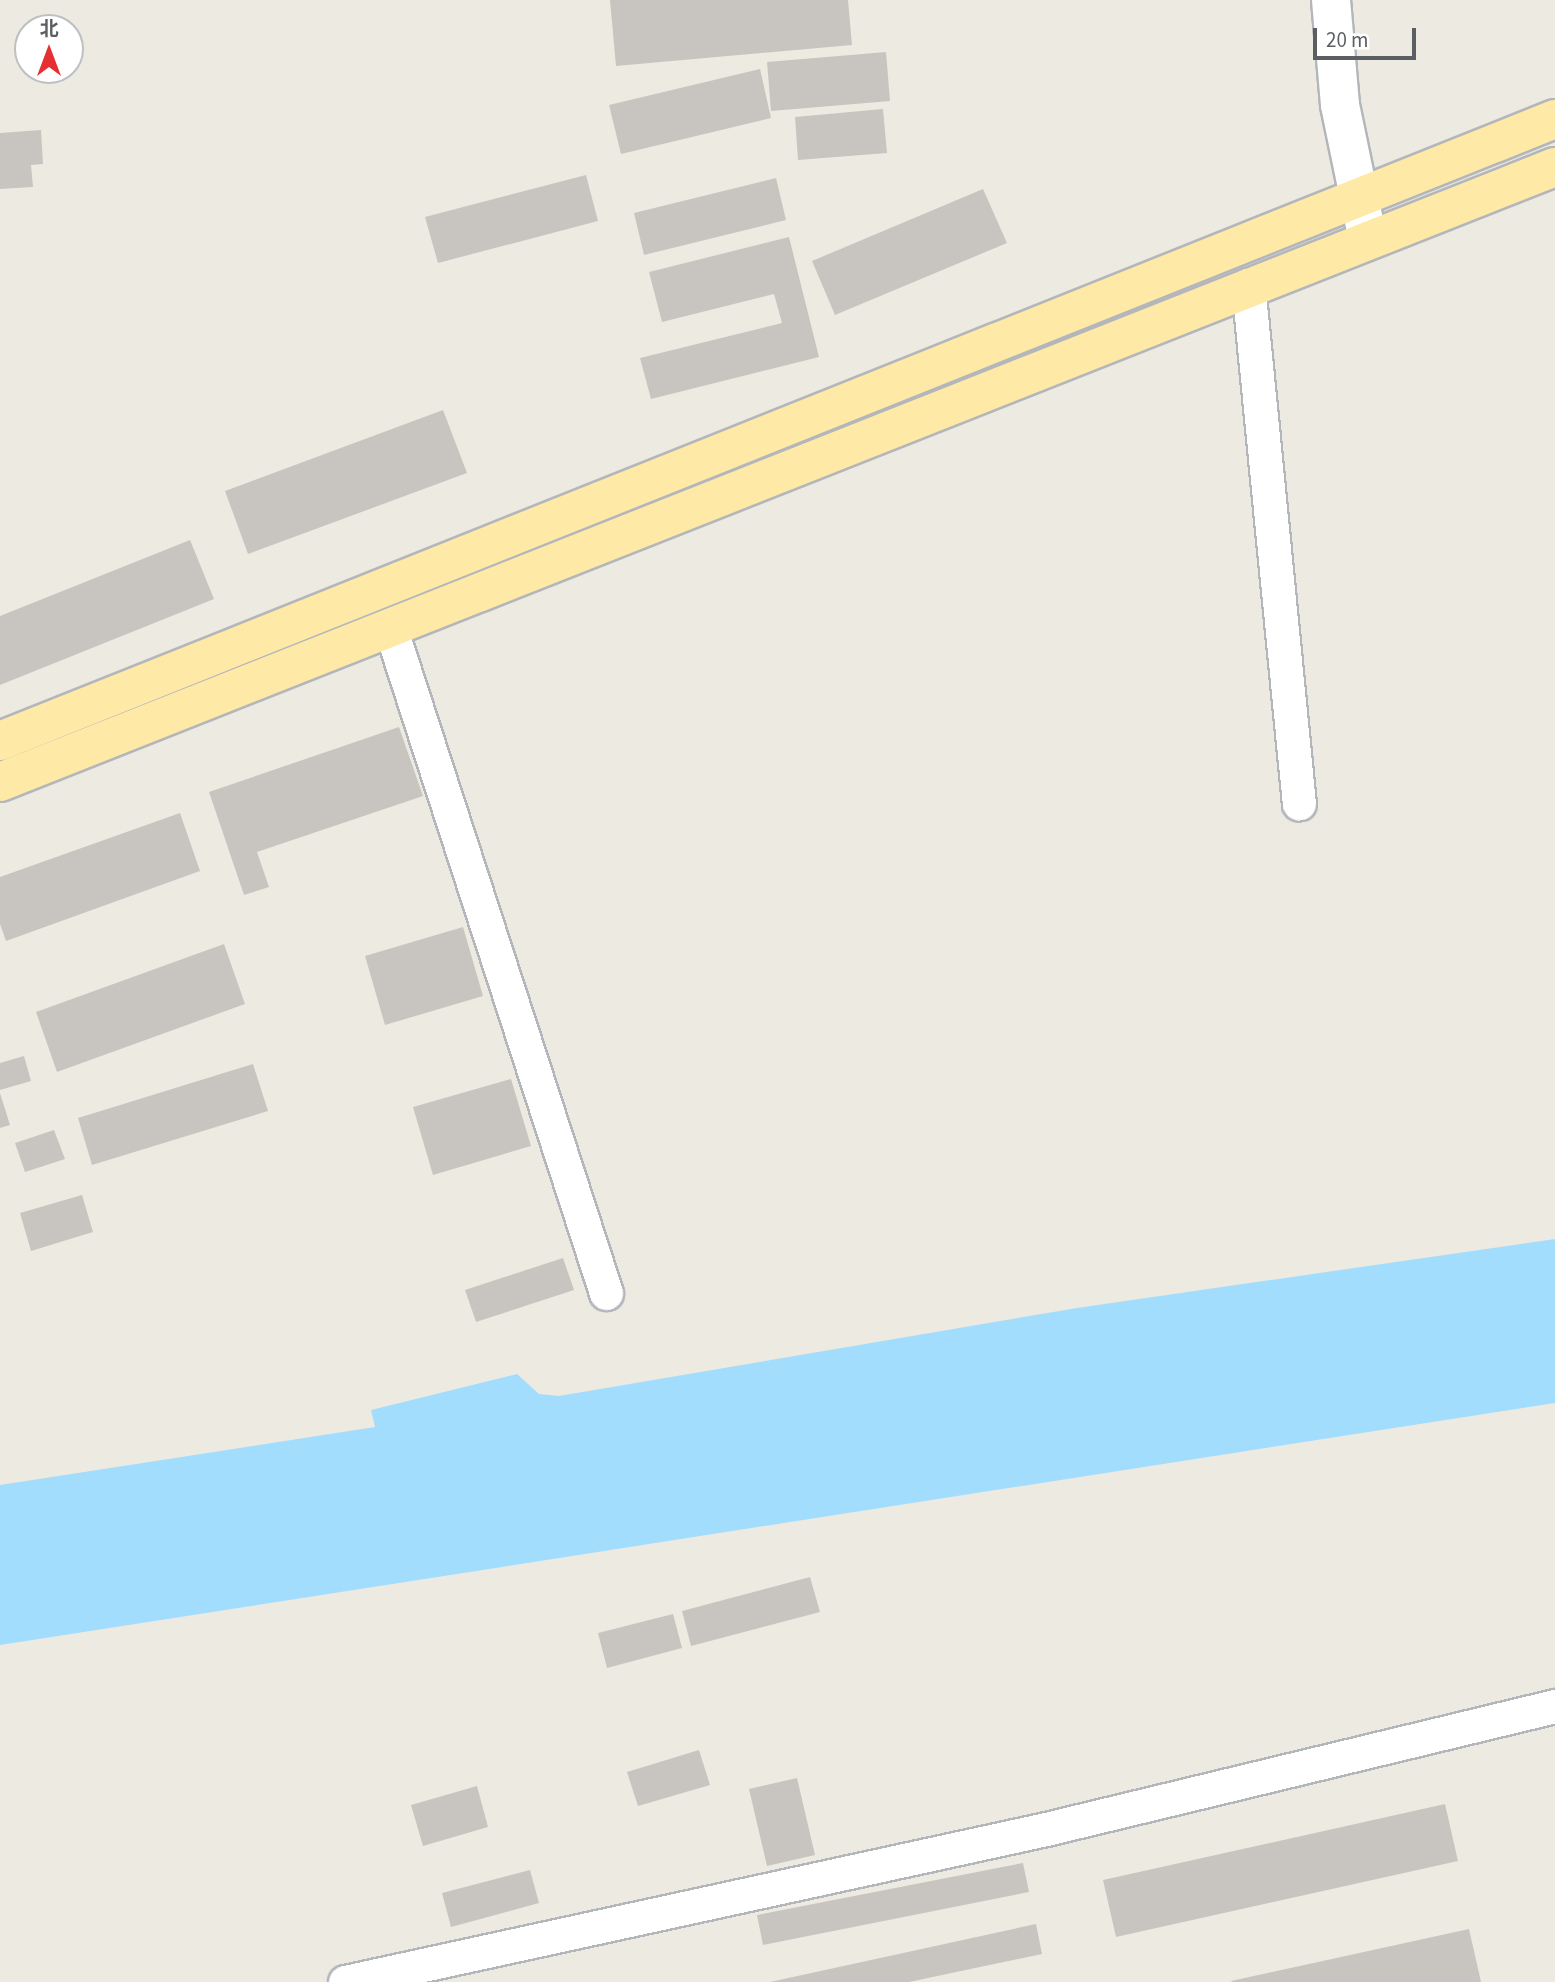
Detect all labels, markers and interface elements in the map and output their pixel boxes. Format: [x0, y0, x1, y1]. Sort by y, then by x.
north arrow [14, 14, 84, 84]
scale bar [1317, 14, 1420, 58]
text: 北 [39, 16, 59, 43]
text: 20 m [1326, 25, 1368, 55]

